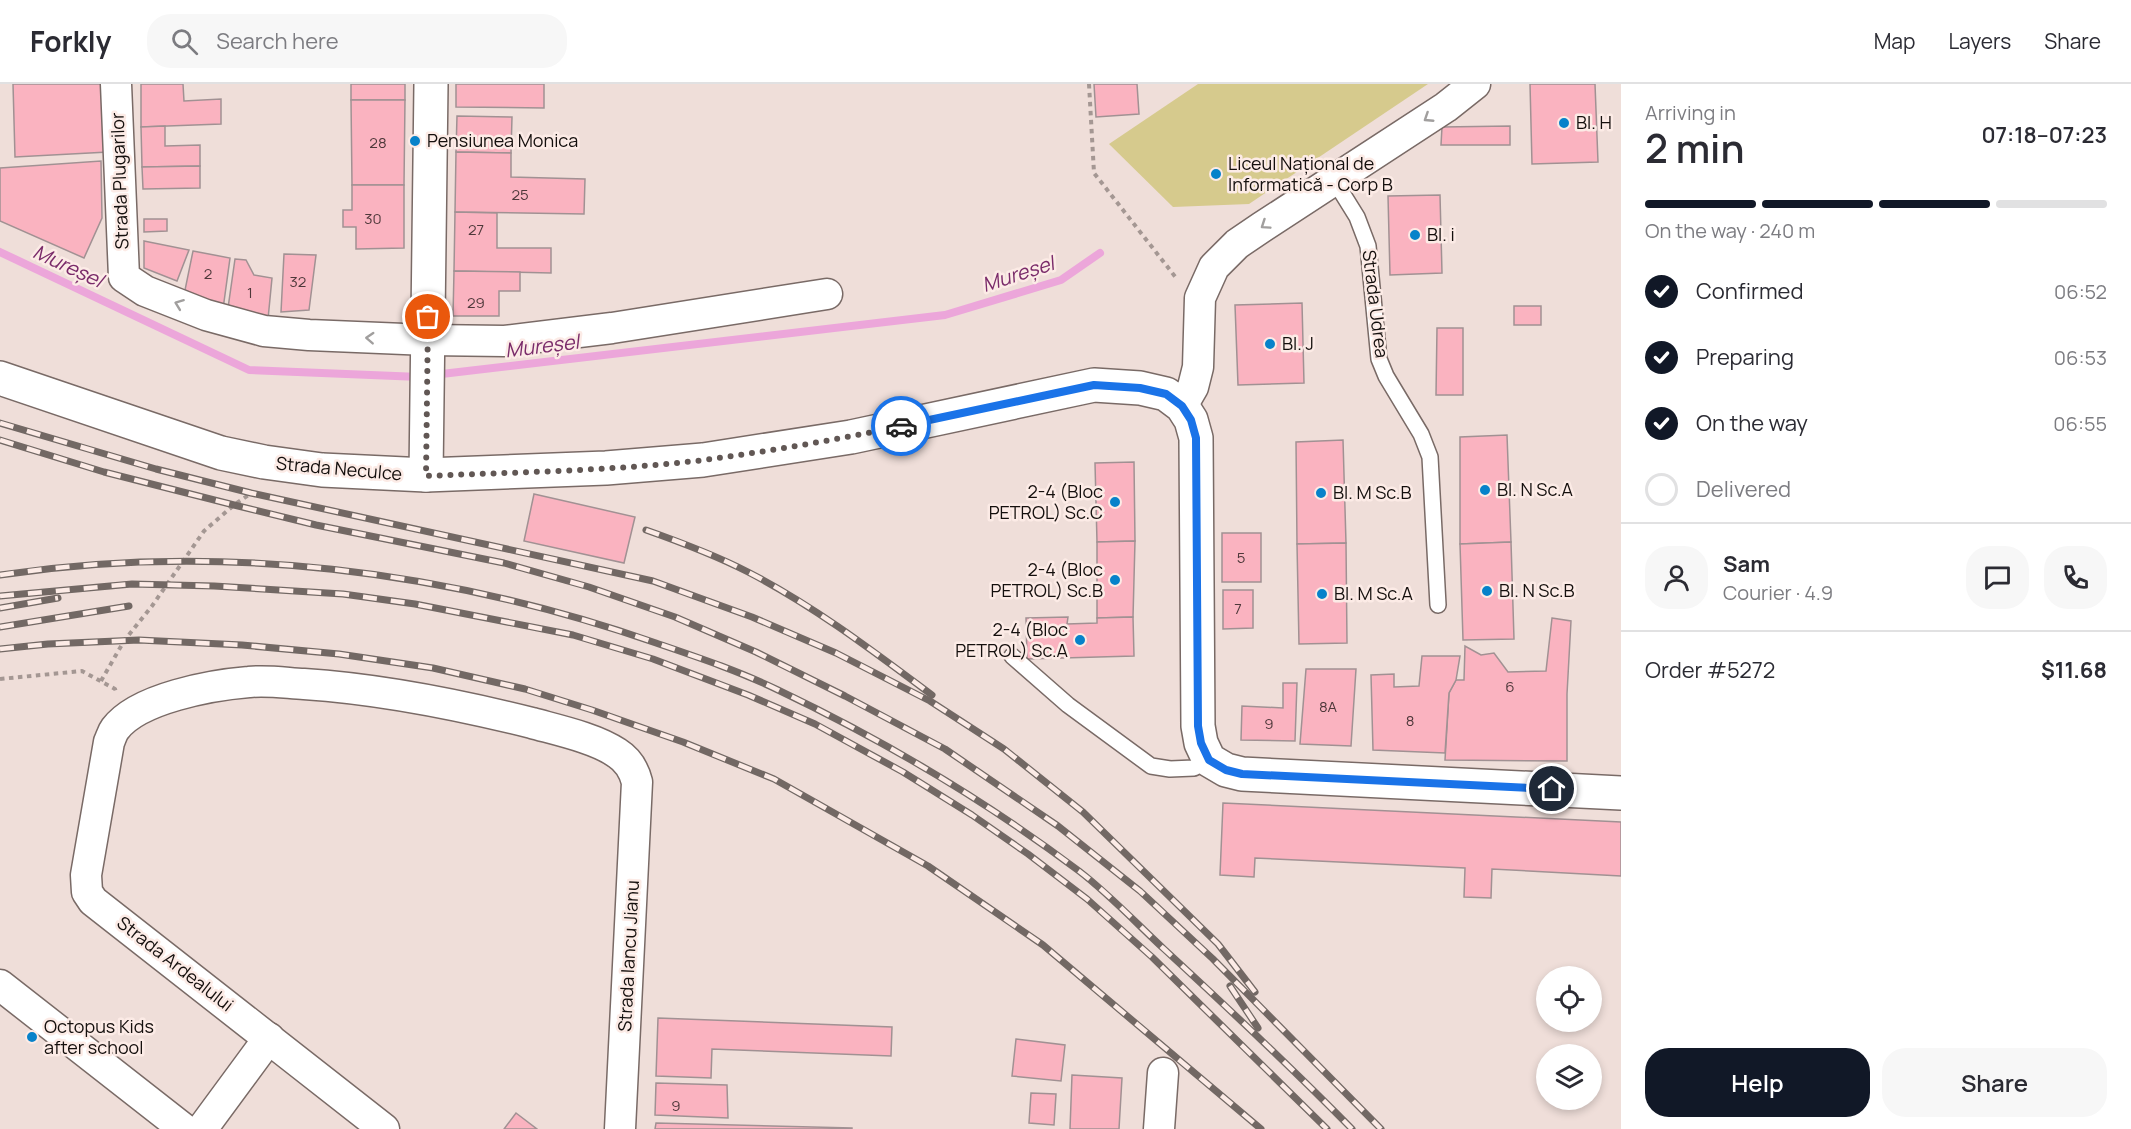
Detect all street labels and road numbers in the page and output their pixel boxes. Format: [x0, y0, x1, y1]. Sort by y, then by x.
street label: Strada Plugarilor [105, 112, 133, 250]
street label: Strada Udrea [1357, 248, 1395, 359]
street label: Strada Neculce [275, 451, 403, 485]
street label: Strada Iancu Jianu [612, 880, 644, 1032]
street label: Strada Ardealului [113, 910, 239, 1016]

